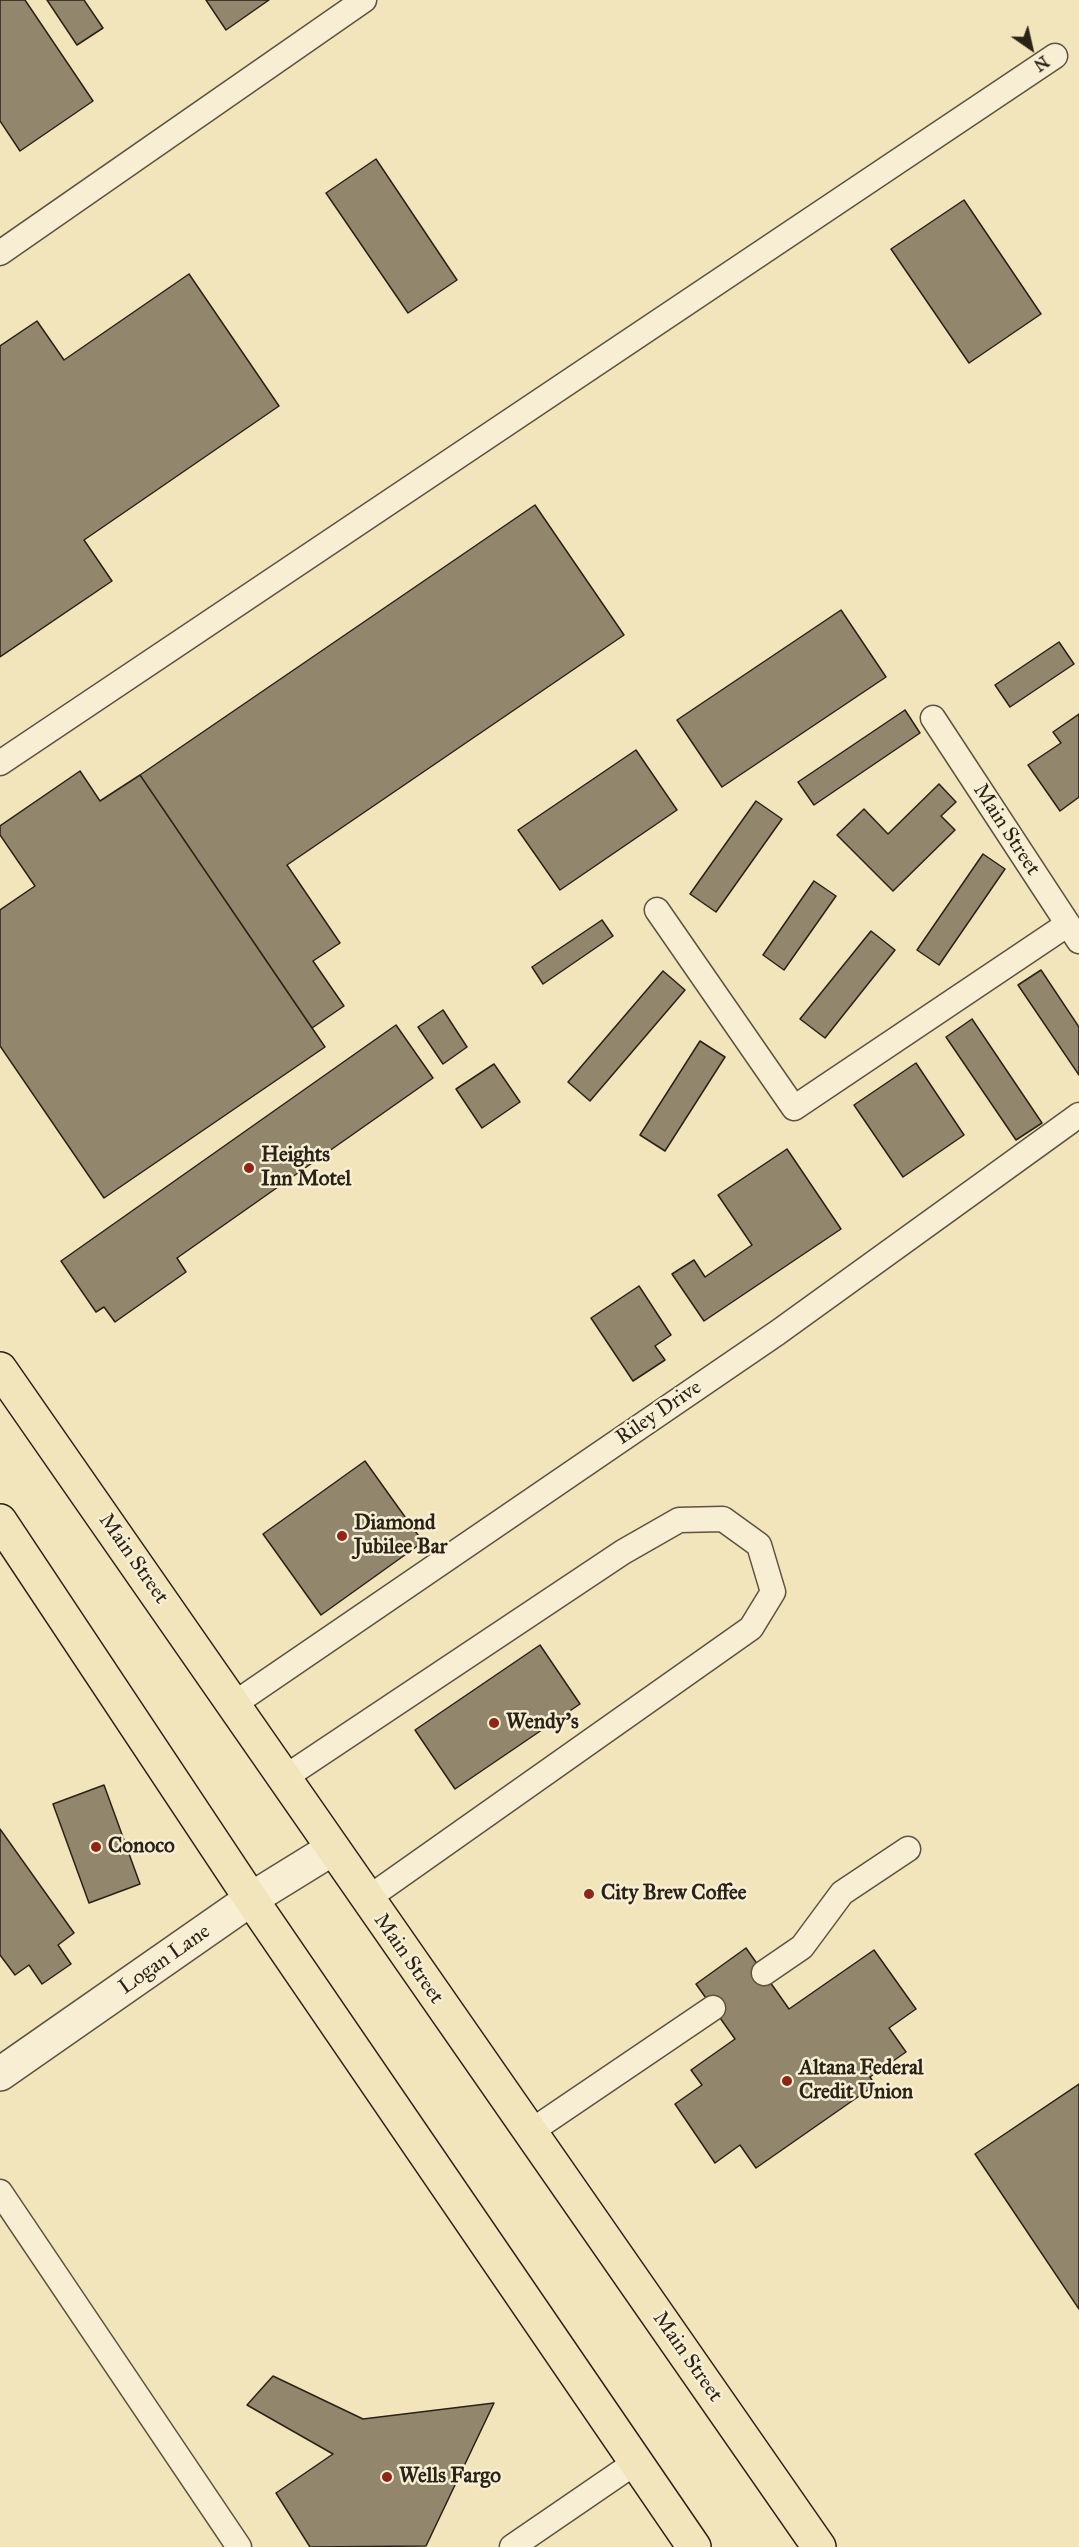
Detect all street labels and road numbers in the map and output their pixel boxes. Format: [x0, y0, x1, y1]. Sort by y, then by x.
street label: Main Street [967, 779, 1045, 881]
street label: Riley Drive [611, 1375, 707, 1451]
street label: Main Street [93, 1509, 173, 1609]
street label: Main Street [368, 1909, 448, 2009]
street label: Logan Lane [115, 1919, 215, 2001]
street label: Main Street [647, 2307, 727, 2407]

